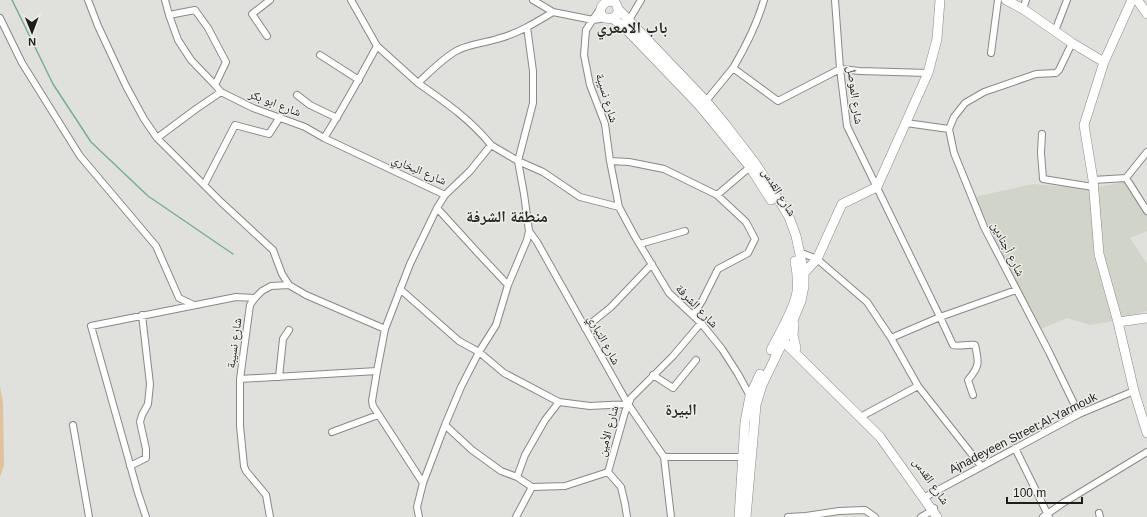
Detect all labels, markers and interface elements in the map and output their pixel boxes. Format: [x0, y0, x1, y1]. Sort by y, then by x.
north arrow [12, 12, 52, 52]
district label: باب الامعري [597, 19, 667, 40]
text: N [28, 36, 36, 48]
street label: شارع الموصل [843, 65, 866, 125]
street label: شارع نسيبة [592, 72, 621, 125]
street label: شارع ابو بكر [246, 86, 303, 120]
street label: شارع البخاري [388, 152, 449, 191]
street label: شارع القدس [758, 165, 799, 219]
district label: منطقة الشرفة [466, 208, 548, 225]
street label: شارع أجنادين [987, 219, 1028, 279]
street label: شارع الشرفة [672, 281, 721, 331]
street label: شارع التباري [582, 313, 623, 369]
street label: شارع نسيبة [224, 317, 245, 369]
street label: Ajnadeyeen Street;Al-Yarmouk [947, 389, 1100, 476]
district label: البيرة [665, 401, 697, 419]
street label: شارع الأمين [595, 404, 622, 458]
street label: شارع القدس [909, 455, 952, 508]
scale bar [1007, 479, 1082, 505]
text: 100 m [1013, 486, 1046, 500]

